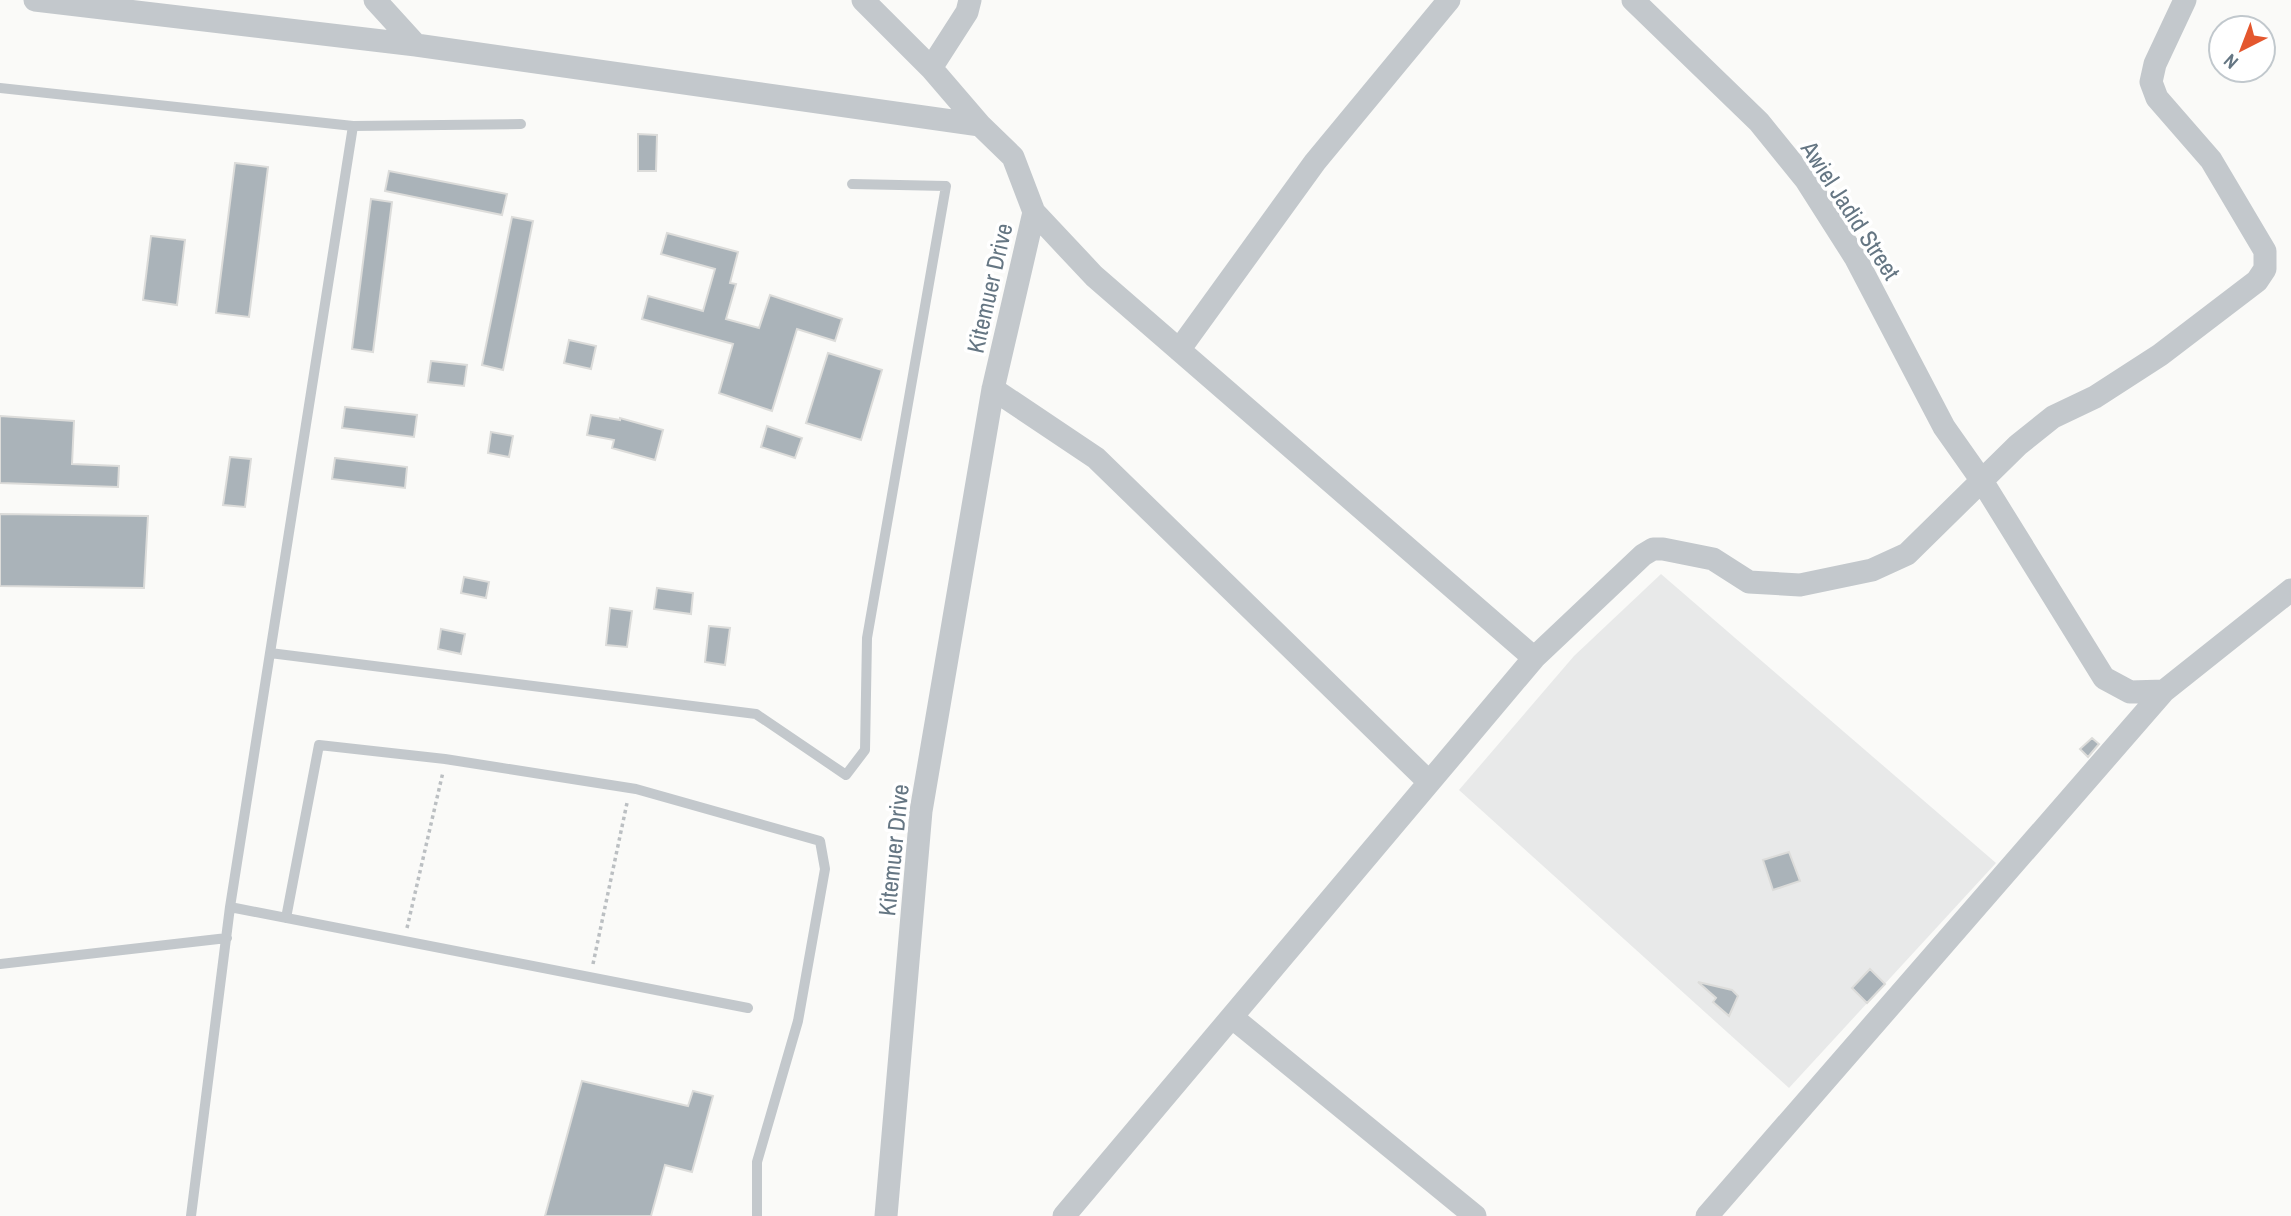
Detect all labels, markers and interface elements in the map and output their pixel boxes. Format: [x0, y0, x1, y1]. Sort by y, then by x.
north arrow [2207, 14, 2277, 84]
text: N [2218, 48, 2244, 75]
street label: Awiel Jadid Street [1794, 134, 1908, 286]
street label: Kitemuer Drive [959, 220, 1019, 356]
street label: Kitemuer Drive [870, 783, 916, 917]

